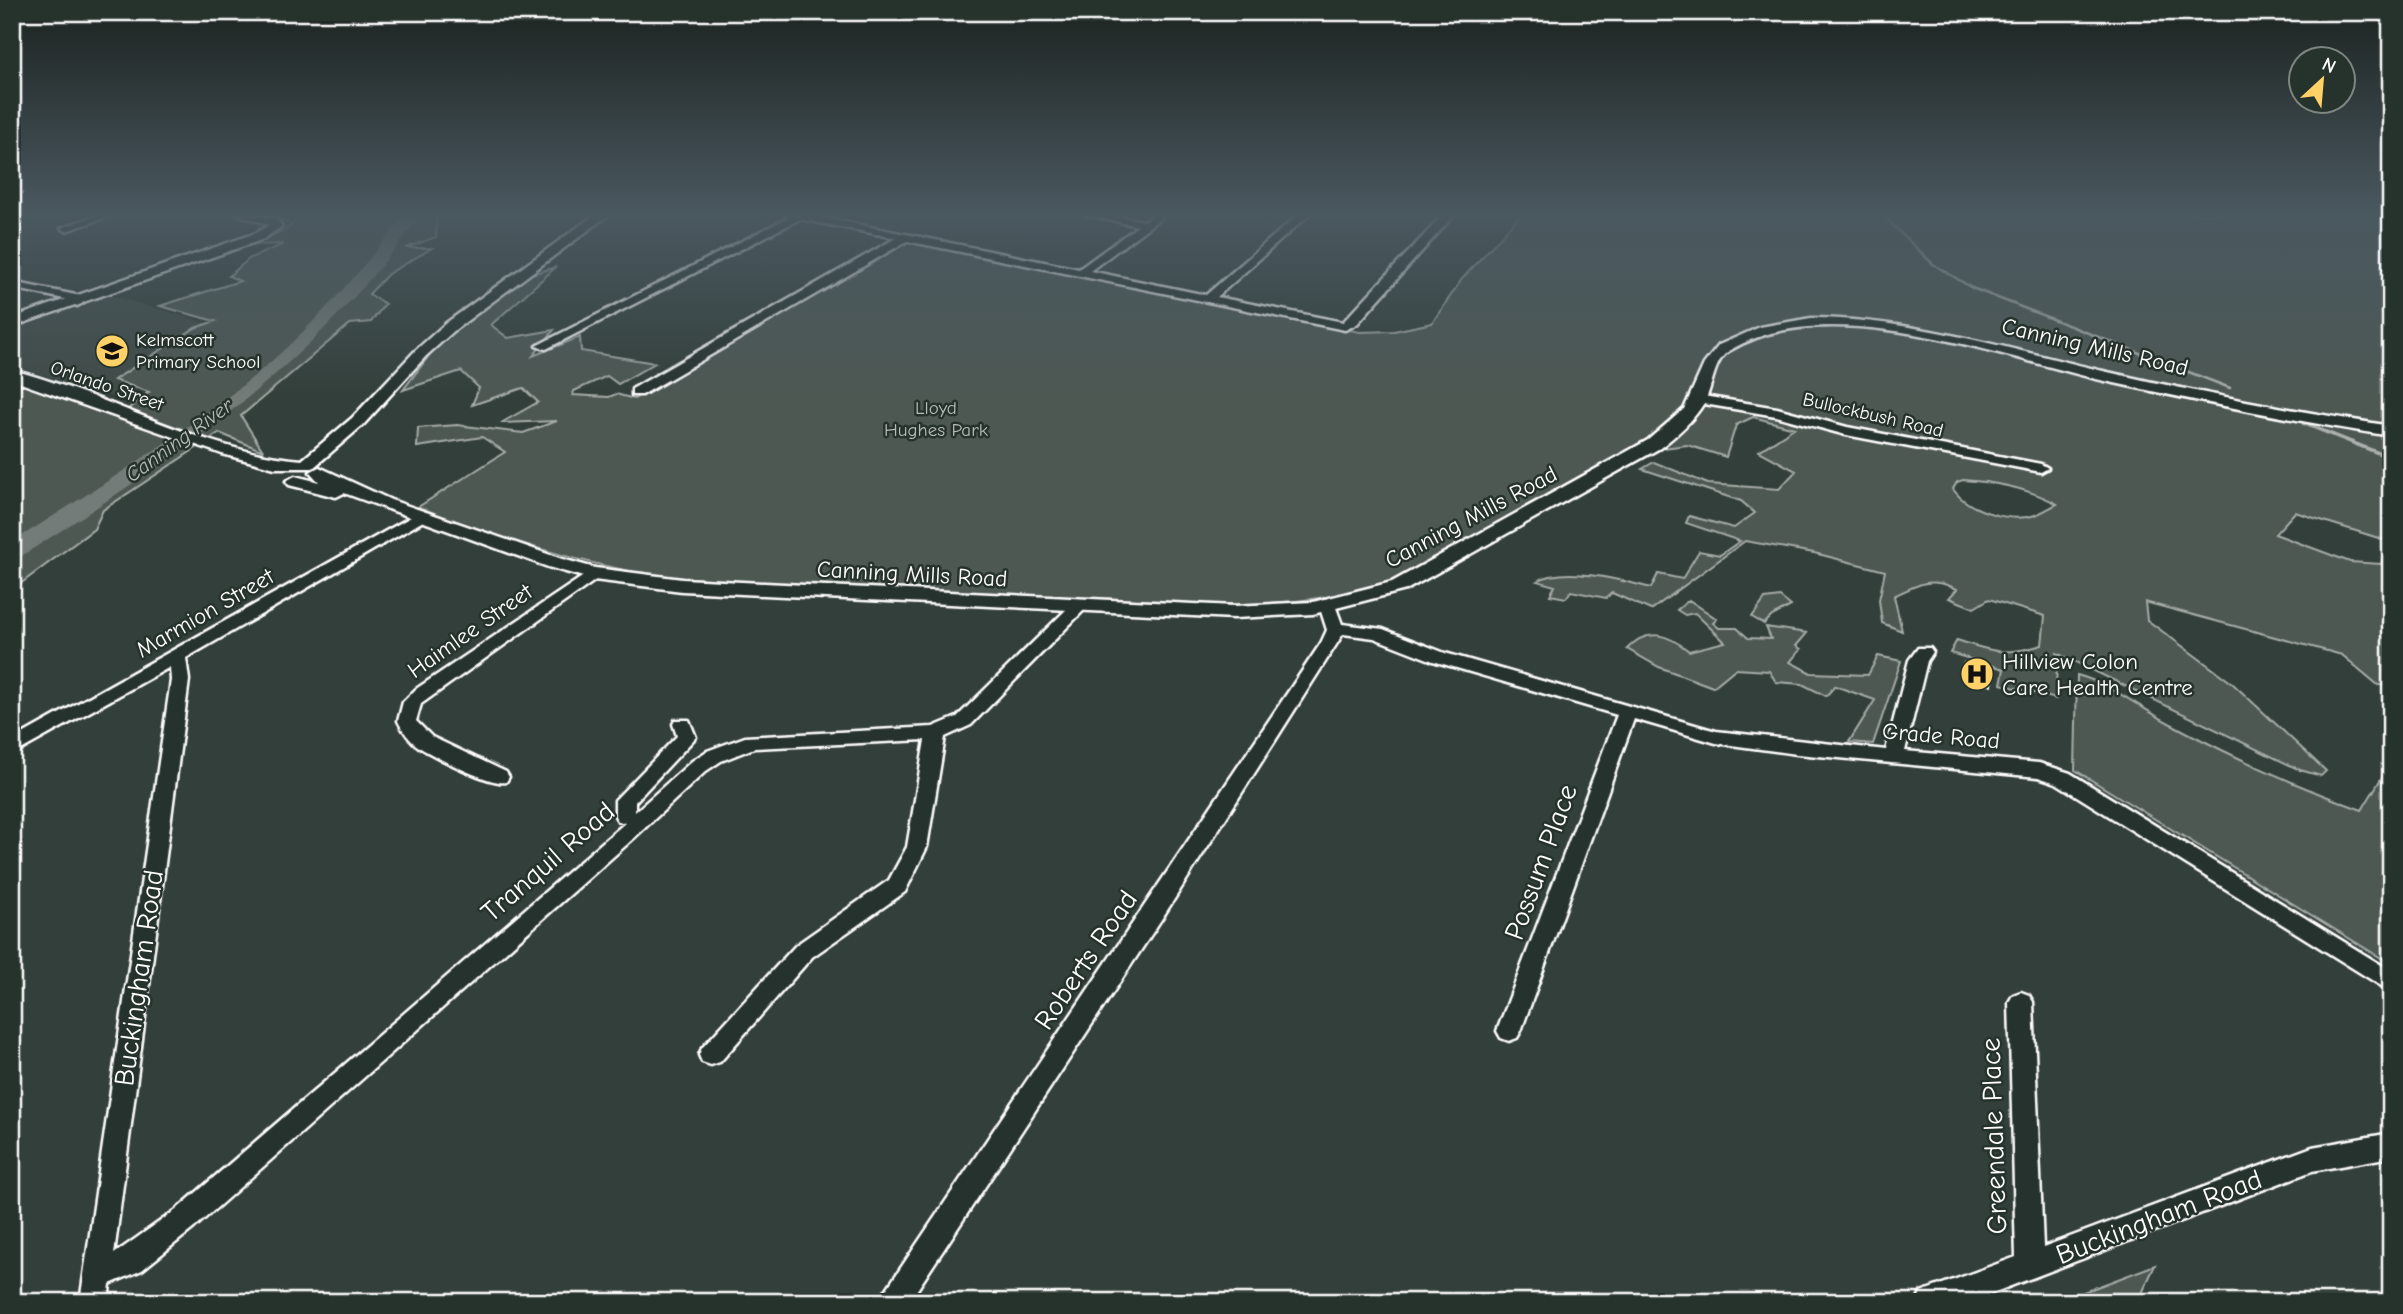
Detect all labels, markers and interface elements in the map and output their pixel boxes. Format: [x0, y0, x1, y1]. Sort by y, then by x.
north arrow [2288, 46, 2358, 116]
text: N [2319, 53, 2339, 78]
street label: Canning Mills Road [1999, 312, 2191, 382]
place label: Kelmscott Primary School [136, 329, 261, 373]
school or university icon: Kelmscott Primary School [93, 332, 131, 370]
street label: Orlando Street [48, 356, 167, 416]
street label: Bullockbush Road [1801, 388, 1945, 442]
water label: Canning River [121, 392, 238, 487]
park label: Lloyd Hughes Park [884, 397, 989, 441]
street label: Canning Mills Road [1380, 460, 1562, 574]
street label: Canning Mills Road [816, 556, 1008, 592]
street label: Marmion Street [131, 562, 280, 663]
street label: Haimlee Street [402, 577, 539, 684]
place label: Hillview Colon Care Health Centre [2002, 648, 2193, 701]
hospital icon: Hillview Colon Care Health Centre [1958, 655, 1996, 693]
street label: Grade Road [1881, 717, 2001, 755]
street label: Possum Place [1498, 780, 1584, 944]
street label: Tranquil Road [475, 795, 621, 929]
street label: Buckingham Road [108, 868, 170, 1088]
street label: Roberts Road [1028, 884, 1144, 1036]
street label: Greendale Place [1975, 1037, 2013, 1235]
street label: Buckingham Road [2052, 1163, 2266, 1271]

